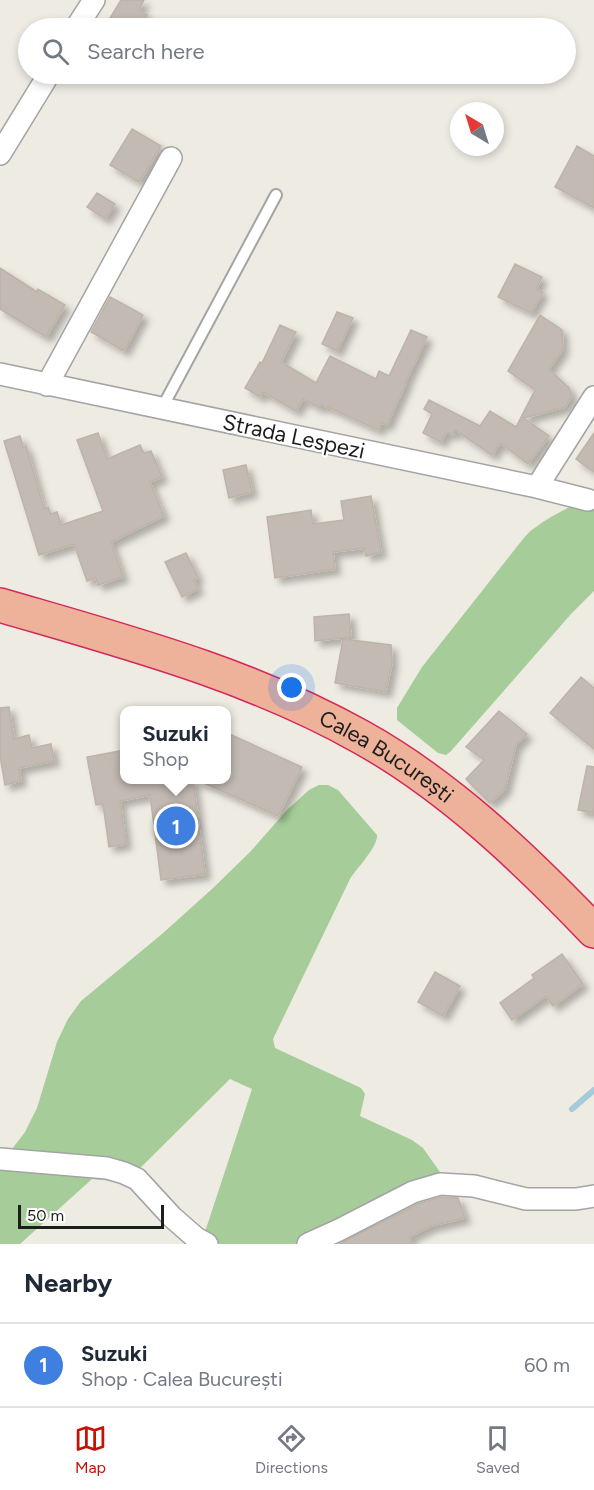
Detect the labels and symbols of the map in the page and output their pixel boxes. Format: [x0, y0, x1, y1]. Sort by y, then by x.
north arrow [450, 102, 504, 156]
street label: Strada Lespezi [220, 408, 367, 465]
your location [277, 673, 306, 702]
street label: Calea București [315, 704, 459, 809]
pin: 1 [156, 804, 195, 848]
scale bar [18, 1202, 164, 1230]

